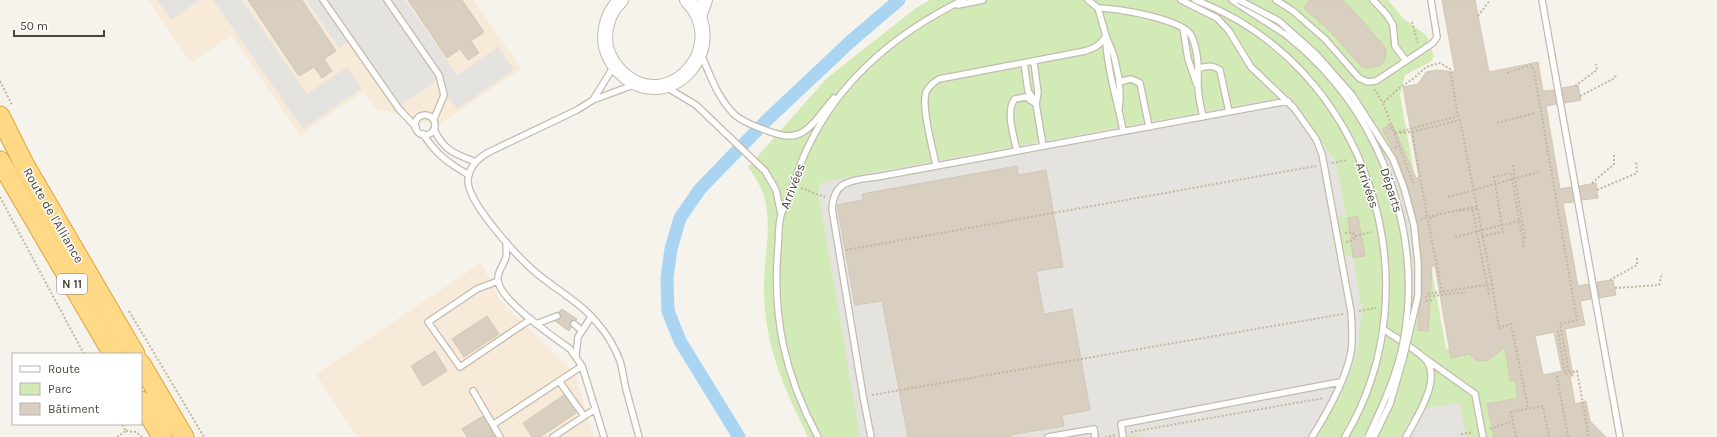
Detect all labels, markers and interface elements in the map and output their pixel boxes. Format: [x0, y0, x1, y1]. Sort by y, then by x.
scale bar [14, 12, 104, 38]
text: 50 m [20, 19, 48, 33]
street label: Arrivées [1353, 160, 1382, 210]
street label: Arrivées [777, 161, 808, 211]
street label: Route de l'Alliance [20, 165, 87, 266]
street label: Départs [1377, 166, 1406, 215]
road number: N 11 [57, 274, 87, 294]
legend [12, 353, 142, 425]
text: Route [48, 362, 80, 376]
text: Parc [48, 382, 72, 396]
text: Bâtiment [48, 402, 100, 416]

